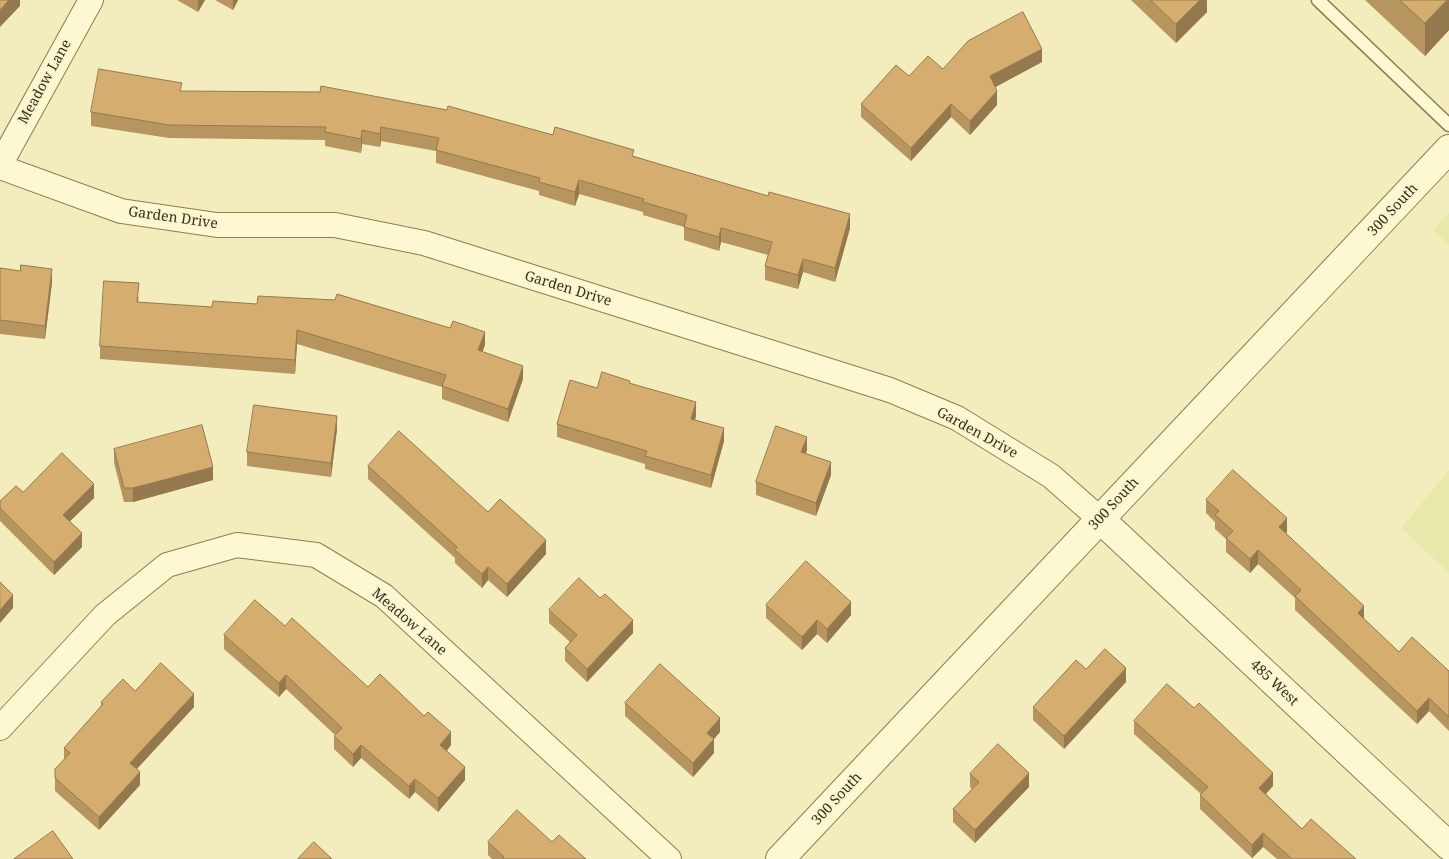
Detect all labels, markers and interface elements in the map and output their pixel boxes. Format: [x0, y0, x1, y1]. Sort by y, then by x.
street label: Meadow Lane [15, 37, 75, 127]
street label: 300 South [1365, 180, 1421, 240]
street label: Garden Drive [127, 203, 219, 233]
street label: Garden Drive [522, 268, 614, 310]
street label: Garden Drive [934, 404, 1020, 462]
street label: 300 South [1086, 474, 1142, 534]
street label: Meadow Lane [368, 585, 450, 659]
street label: 485 West [1246, 657, 1302, 709]
street label: 300 South [809, 769, 865, 829]

